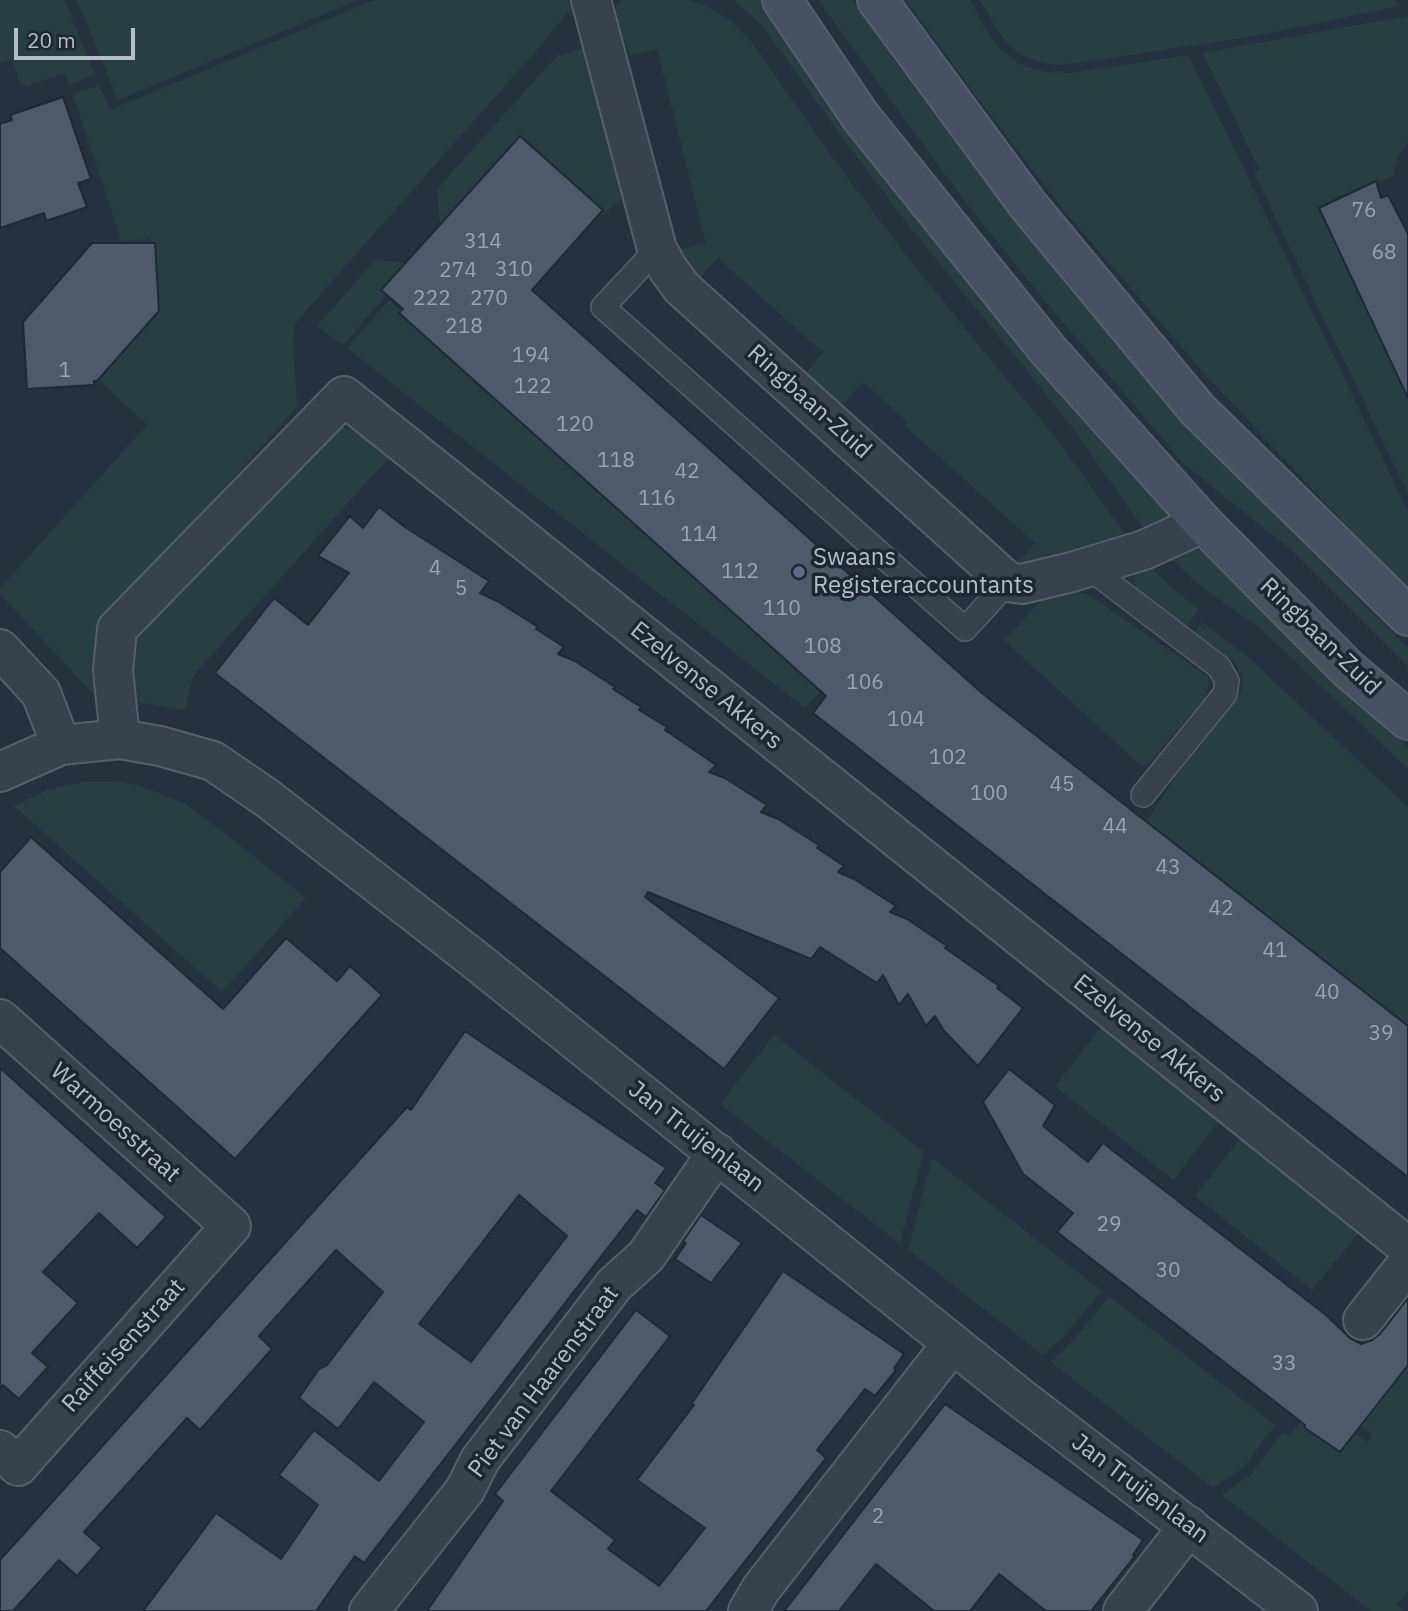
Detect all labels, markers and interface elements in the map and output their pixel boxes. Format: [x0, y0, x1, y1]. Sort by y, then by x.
scale bar [18, 14, 138, 58]
text: 20 m [27, 26, 76, 54]
house number: 76 [1351, 198, 1377, 224]
house number: 314 [464, 229, 502, 255]
house number: 68 [1371, 240, 1397, 266]
house number: 310 [495, 257, 533, 283]
house number: 274 [439, 258, 477, 284]
house number: 222 [413, 286, 451, 312]
house number: 270 [470, 286, 508, 312]
house number: 218 [445, 314, 483, 340]
street label: Ringbaan-Zuid [741, 339, 877, 465]
house number: 194 [512, 343, 550, 369]
house number: 1 [59, 358, 71, 384]
house number: 122 [514, 374, 552, 400]
house number: 120 [556, 412, 594, 438]
house number: 118 [597, 448, 635, 474]
house number: 42 [674, 459, 700, 485]
house number: 116 [638, 486, 676, 512]
house number: 114 [680, 522, 718, 548]
place label: Swaans Registeraccountants [813, 544, 1034, 600]
house number: 4 [429, 556, 441, 582]
house number: 112 [721, 559, 759, 585]
marker: Swaans Registeraccountants [791, 564, 807, 580]
street label: Ringbaan-Zuid [1254, 572, 1386, 702]
house number: 5 [455, 576, 467, 602]
house number: 110 [763, 596, 801, 622]
street label: Ezelvense Akkers [624, 616, 788, 756]
house number: 108 [804, 634, 842, 660]
house number: 106 [846, 670, 884, 696]
house number: 104 [887, 707, 925, 733]
house number: 102 [929, 745, 967, 771]
house number: 45 [1049, 772, 1075, 798]
house number: 100 [970, 781, 1008, 807]
house number: 44 [1102, 814, 1128, 840]
house number: 43 [1155, 855, 1181, 881]
house number: 42 [1208, 896, 1234, 922]
house number: 41 [1262, 938, 1288, 964]
street label: Ezelvense Akkers [1067, 969, 1231, 1109]
house number: 40 [1314, 980, 1340, 1006]
house number: 39 [1368, 1021, 1394, 1047]
street label: Warmoesstraat [44, 1057, 186, 1189]
street label: Jan Truijenlaan [623, 1075, 769, 1199]
house number: 29 [1096, 1212, 1122, 1238]
house number: 30 [1155, 1258, 1181, 1284]
street label: Raiffeisenstraat [56, 1273, 192, 1419]
street label: Piet van Haarenstraat [463, 1281, 625, 1483]
house number: 33 [1271, 1351, 1297, 1377]
street label: Jan Truijenlaan [1066, 1428, 1214, 1550]
house number: 2 [872, 1504, 884, 1530]

